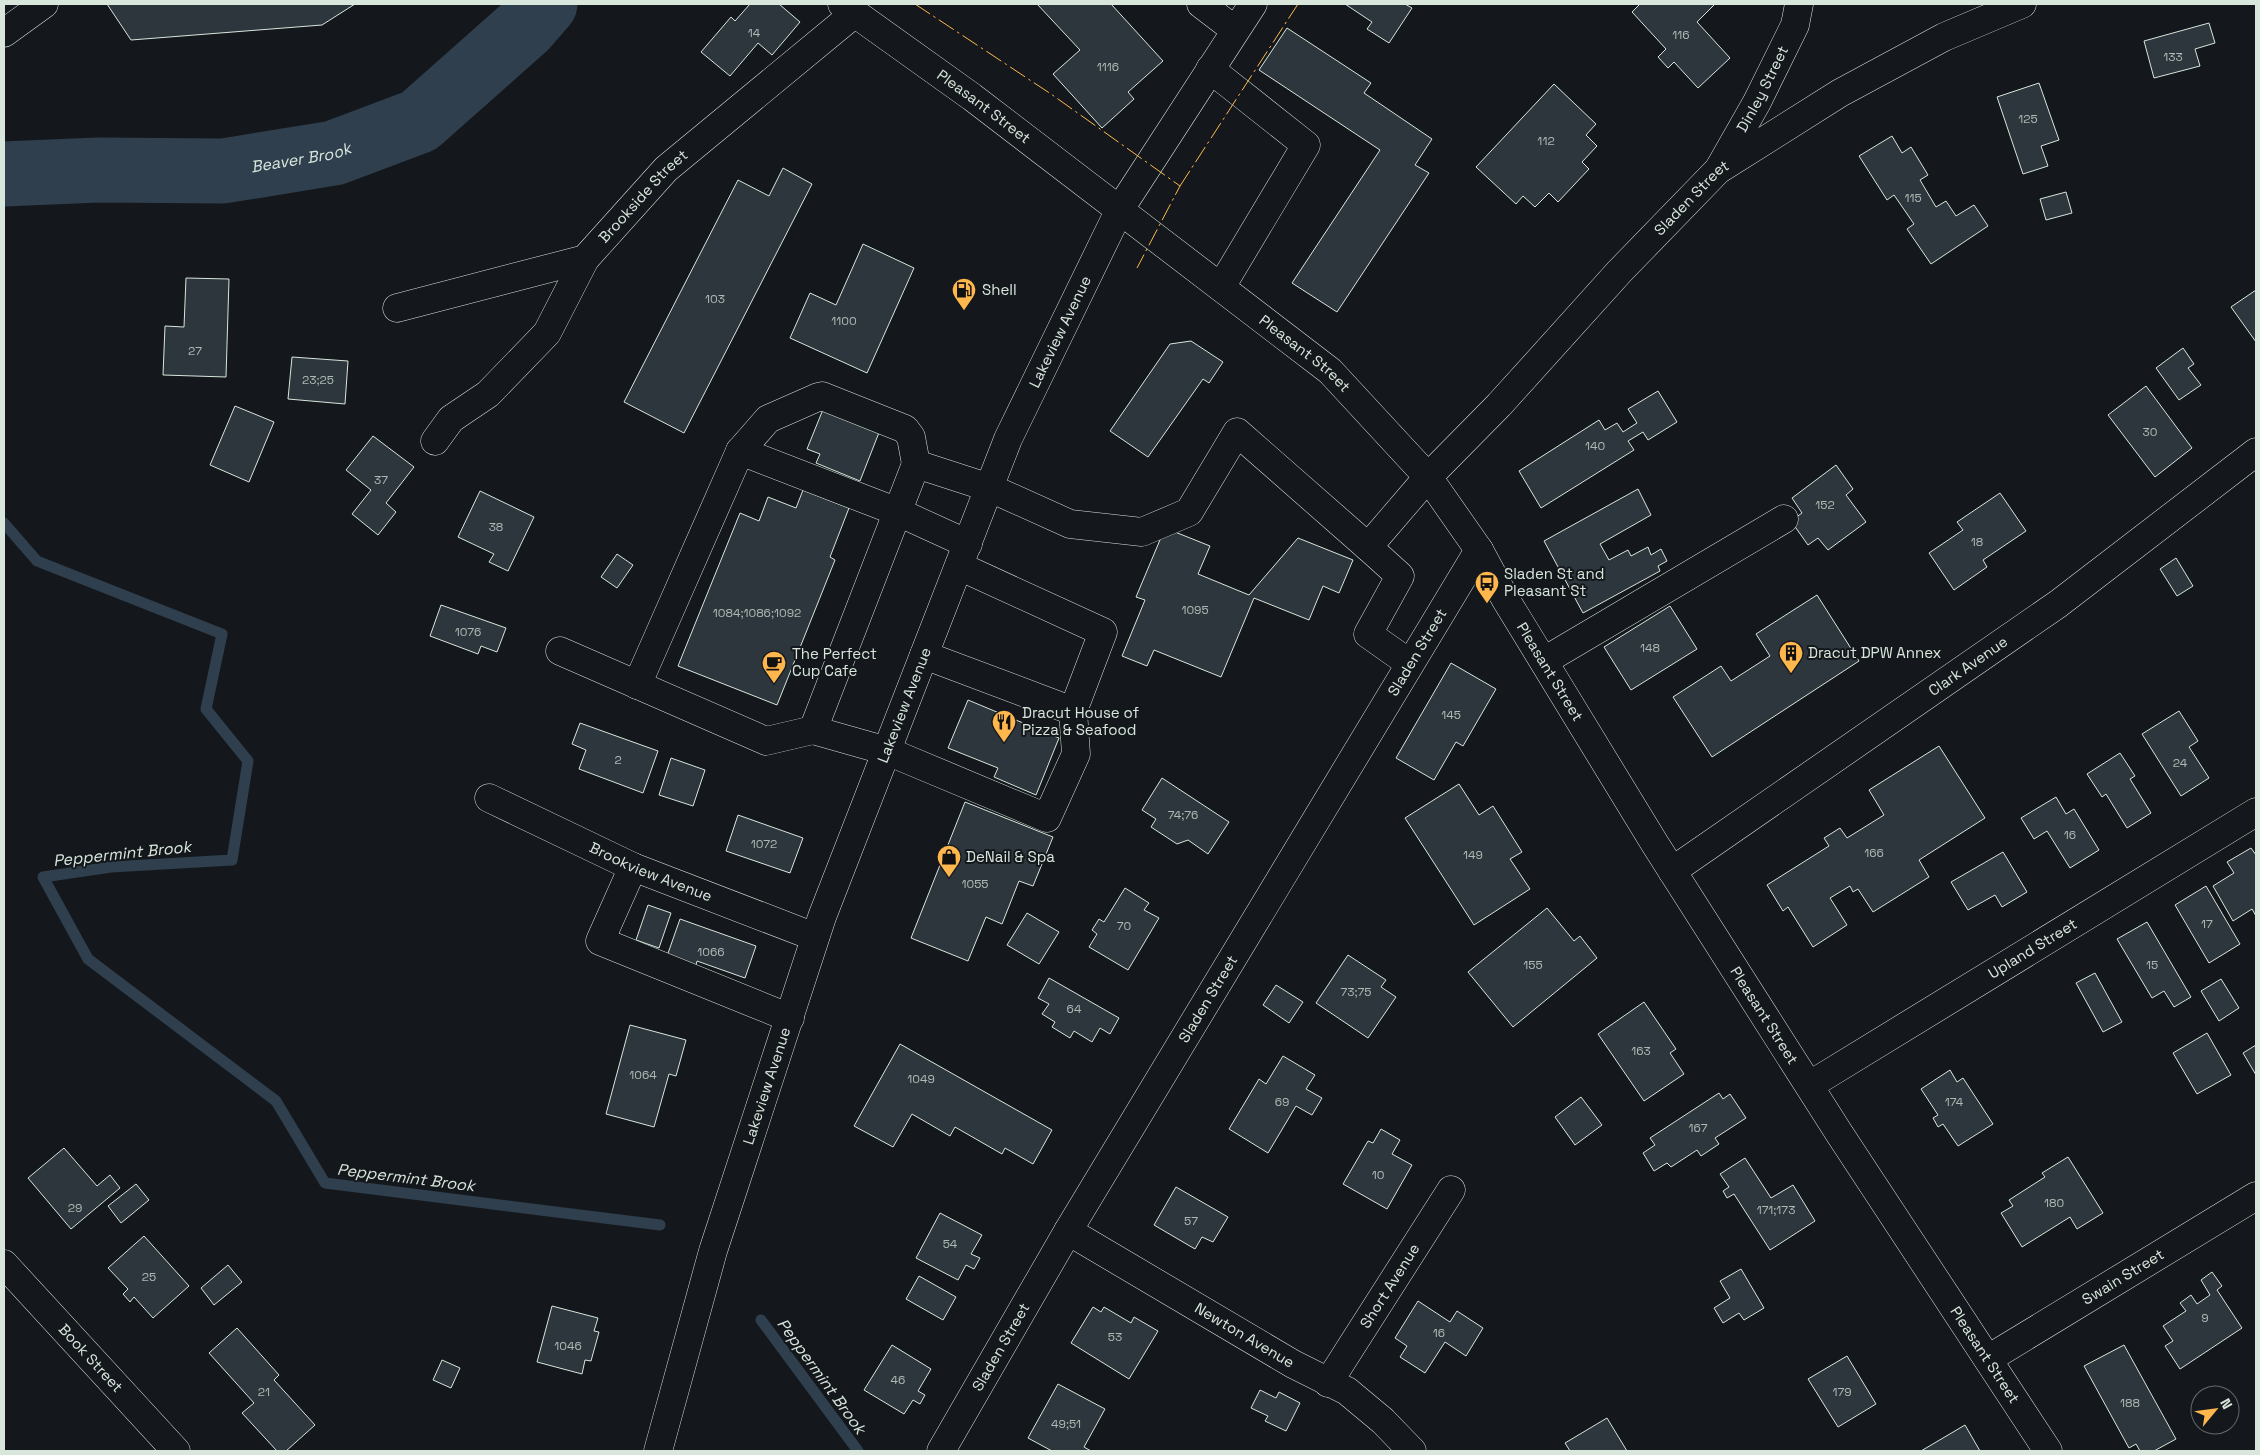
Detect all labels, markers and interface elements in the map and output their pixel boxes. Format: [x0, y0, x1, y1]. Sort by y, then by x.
house number: 14 [748, 25, 761, 41]
house number: 116 [1672, 27, 1690, 43]
street label: Dinley Street [1732, 42, 1792, 135]
house number: 133 [2163, 49, 2183, 65]
house number: 1116 [1097, 59, 1119, 75]
street label: Pleasant Street [933, 65, 1035, 148]
house number: 125 [2018, 111, 2038, 127]
house number: 112 [1537, 133, 1555, 149]
water label: Beaver Brook [249, 137, 356, 177]
street label: Brookside Street [594, 145, 691, 247]
street label: Sladen Street [1650, 156, 1732, 239]
house number: 115 [1904, 190, 1922, 206]
street label: Lakeview Avenue [1024, 272, 1095, 391]
fuel station icon: Shell [951, 277, 977, 311]
place label: Shell [982, 280, 1017, 299]
house number: 103 [705, 291, 725, 307]
street label: Pleasant Street [1256, 310, 1355, 396]
house number: 1100 [831, 313, 857, 329]
house number: 27 [188, 343, 202, 359]
house number: 23;25 [302, 372, 334, 388]
house number: 30 [2143, 424, 2157, 440]
house number: 140 [1585, 438, 1605, 454]
house number: 37 [374, 472, 388, 488]
house number: 152 [1815, 497, 1835, 513]
house number: 38 [489, 519, 503, 535]
house number: 18 [1971, 534, 1983, 550]
place label: Sladen St and Pleasant St [1504, 564, 1604, 600]
bus stop icon: Sladen St and Pleasant St [1474, 570, 1500, 604]
house number: 1095 [1181, 602, 1209, 618]
house number: 1084;1086;1092 [713, 605, 801, 621]
street label: Sladen Street [1383, 605, 1451, 699]
street label: Pleasant Street [1513, 619, 1588, 724]
house number: 1076 [455, 624, 481, 640]
street label: Clark Avenue [1924, 632, 2011, 700]
house number: 148 [1640, 640, 1660, 656]
building icon: Dracut DPW Annex [1778, 640, 1804, 674]
place label: Dracut DPW Annex [1808, 643, 1942, 662]
place label: The Perfect Cup Cafe [792, 644, 877, 680]
street label: Lakeview Avenue [873, 645, 935, 765]
cafe icon: The Perfect Cup Cafe [761, 650, 787, 684]
place label: Dracut House of Pizza & Seafood [1022, 703, 1140, 739]
house number: 145 [1441, 707, 1461, 723]
restaurant icon: Dracut House of Pizza & Seafood [991, 709, 1017, 743]
house number: 2 [614, 752, 622, 768]
house number: 24 [2173, 755, 2188, 771]
house number: 74;76 [1168, 807, 1198, 823]
house number: 16 [2064, 827, 2076, 843]
water label: Peppermint Brook [52, 836, 194, 871]
house number: 1072 [751, 836, 777, 852]
street label: Brookview Avenue [586, 838, 715, 906]
shop icon: DeNail & Spa [936, 844, 962, 878]
house number: 166 [1864, 845, 1884, 861]
place label: DeNail & Spa [966, 847, 1055, 866]
house number: 149 [1463, 847, 1483, 863]
house number: 1055 [961, 876, 989, 892]
street label: Upland Street [1984, 914, 2080, 983]
house number: 17 [2201, 916, 2213, 932]
house number: 70 [1117, 918, 1131, 934]
house number: 1066 [697, 944, 725, 960]
street label: Sladen Street [1174, 951, 1241, 1046]
house number: 155 [1523, 957, 1543, 973]
house number: 15 [2146, 957, 2158, 973]
street label: Pleasant Street [1726, 963, 1803, 1068]
house number: 73;75 [1340, 984, 1372, 1000]
house number: 64 [1067, 1001, 1082, 1017]
street label: Lakeview Avenue [738, 1025, 794, 1147]
house number: 163 [1631, 1043, 1651, 1059]
house number: 1064 [629, 1067, 657, 1083]
house number: 1049 [907, 1071, 935, 1087]
house number: 69 [1275, 1094, 1289, 1110]
house number: 174 [1945, 1094, 1964, 1110]
house number: 167 [1689, 1120, 1708, 1136]
water label: Peppermint Brook [336, 1159, 478, 1197]
house number: 10 [1372, 1167, 1384, 1183]
house number: 180 [2044, 1195, 2064, 1211]
house number: 29 [68, 1200, 82, 1216]
house number: 171;173 [1757, 1202, 1795, 1218]
house number: 57 [1184, 1213, 1198, 1229]
house number: 54 [943, 1236, 958, 1252]
street label: Short Avenue [1355, 1240, 1423, 1332]
street label: Swain Street [2078, 1244, 2167, 1309]
house number: 25 [142, 1269, 156, 1285]
street label: Newton Avenue [1191, 1298, 1298, 1372]
street label: Sladen Street [968, 1299, 1034, 1394]
street label: Pleasant Street [1947, 1303, 2024, 1407]
house number: 9 [2201, 1310, 2209, 1326]
water label: Peppermint Brook [772, 1314, 872, 1440]
street label: Book Street [55, 1320, 127, 1396]
house number: 16 [1433, 1325, 1445, 1341]
house number: 53 [1108, 1329, 1122, 1345]
house number: 1046 [554, 1338, 582, 1354]
house number: 46 [891, 1372, 905, 1388]
house number: 21 [258, 1384, 270, 1400]
house number: 179 [1832, 1384, 1852, 1400]
north arrow [2190, 1385, 2240, 1435]
house number: 188 [2120, 1395, 2140, 1411]
text: N [2216, 1395, 2237, 1412]
house number: 49;51 [1051, 1416, 1081, 1432]

